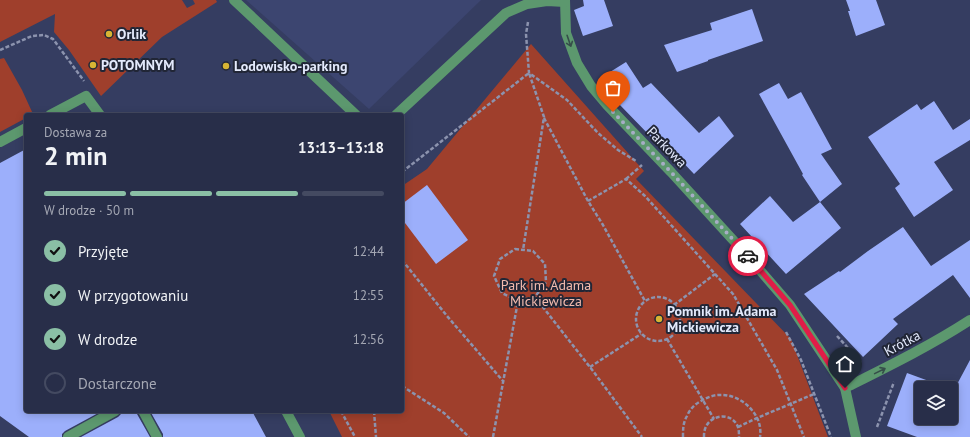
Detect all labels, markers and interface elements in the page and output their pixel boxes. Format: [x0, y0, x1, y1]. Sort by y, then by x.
place label: Orlik [117, 25, 146, 43]
marker: Orlik [104, 29, 114, 39]
one-way arrow [566, 34, 573, 47]
place label: POTOMNYM [101, 56, 174, 74]
place label: Lodowisko-parking [234, 57, 347, 75]
marker: POTOMNYM [88, 60, 98, 70]
marker: Lodowisko-parking [221, 61, 231, 71]
pin [596, 71, 630, 112]
icon: bag [602, 77, 624, 99]
street label: Parkowa [643, 123, 691, 171]
text: Dostawa za [44, 124, 107, 141]
text: 13:13–13:18 [298, 138, 384, 157]
text: 2 min [44, 139, 107, 172]
text: W drodze · 50 m [44, 202, 134, 219]
courier [728, 236, 768, 276]
icon: check [44, 240, 66, 262]
text: Przyjęte [78, 242, 129, 261]
text: 12:44 [353, 243, 384, 260]
icon: car [737, 245, 759, 267]
park label: Park im. Adama Mickiewicza [501, 276, 591, 310]
icon: check [44, 284, 66, 306]
text: W przygotowaniu [78, 286, 188, 305]
text: 12:55 [353, 287, 384, 304]
place label: Pomnik im. Adama Mickiewicza [667, 302, 776, 336]
marker: Pomnik im. Adama Mickiewicza [654, 314, 664, 324]
street label: Krótka [881, 326, 923, 360]
icon: check [44, 328, 66, 350]
text: W drodze [78, 330, 137, 349]
text: 12:56 [353, 331, 384, 348]
pin [828, 347, 862, 388]
icon: home [834, 353, 856, 375]
one-way arrow [873, 367, 885, 374]
text: Dostarczone [78, 374, 157, 393]
map controls [914, 381, 958, 425]
button: layers [914, 381, 958, 425]

